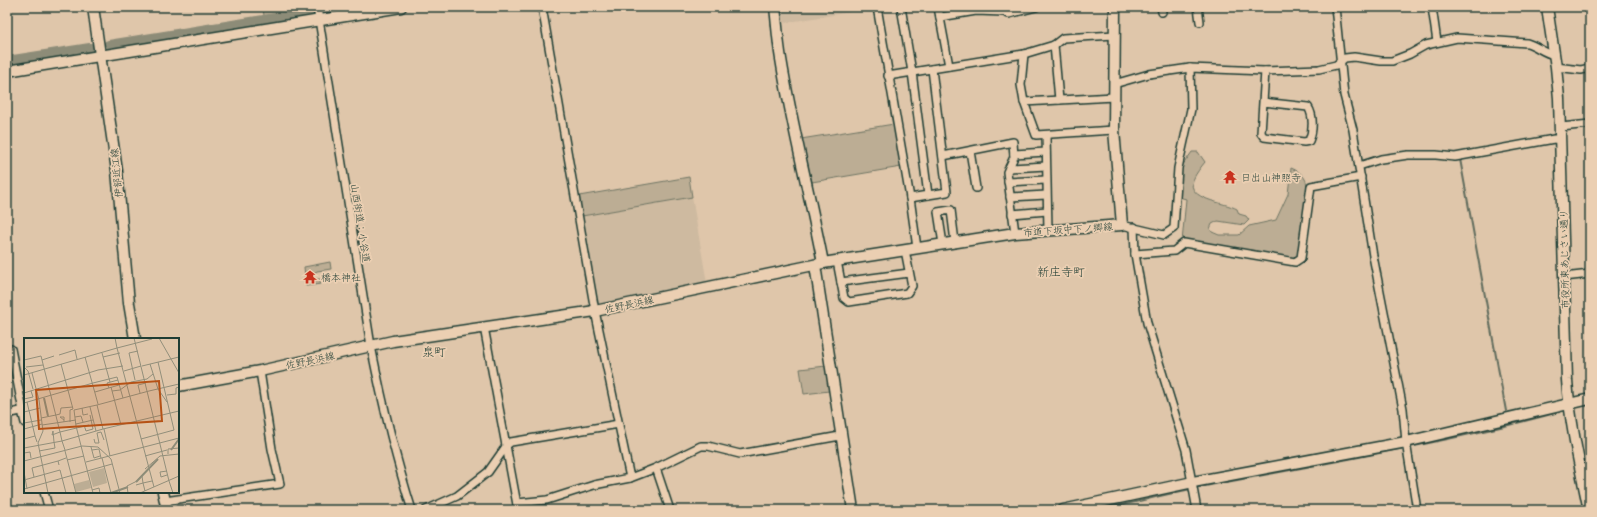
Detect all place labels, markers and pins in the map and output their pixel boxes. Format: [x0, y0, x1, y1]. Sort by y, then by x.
temple icon: 日出山神照寺 [1222, 169, 1238, 185]
place label: 日出山神照寺 [1241, 172, 1301, 184]
temple icon: 橋本神社 [302, 269, 318, 285]
place label: 橋本神社 [321, 272, 361, 284]

